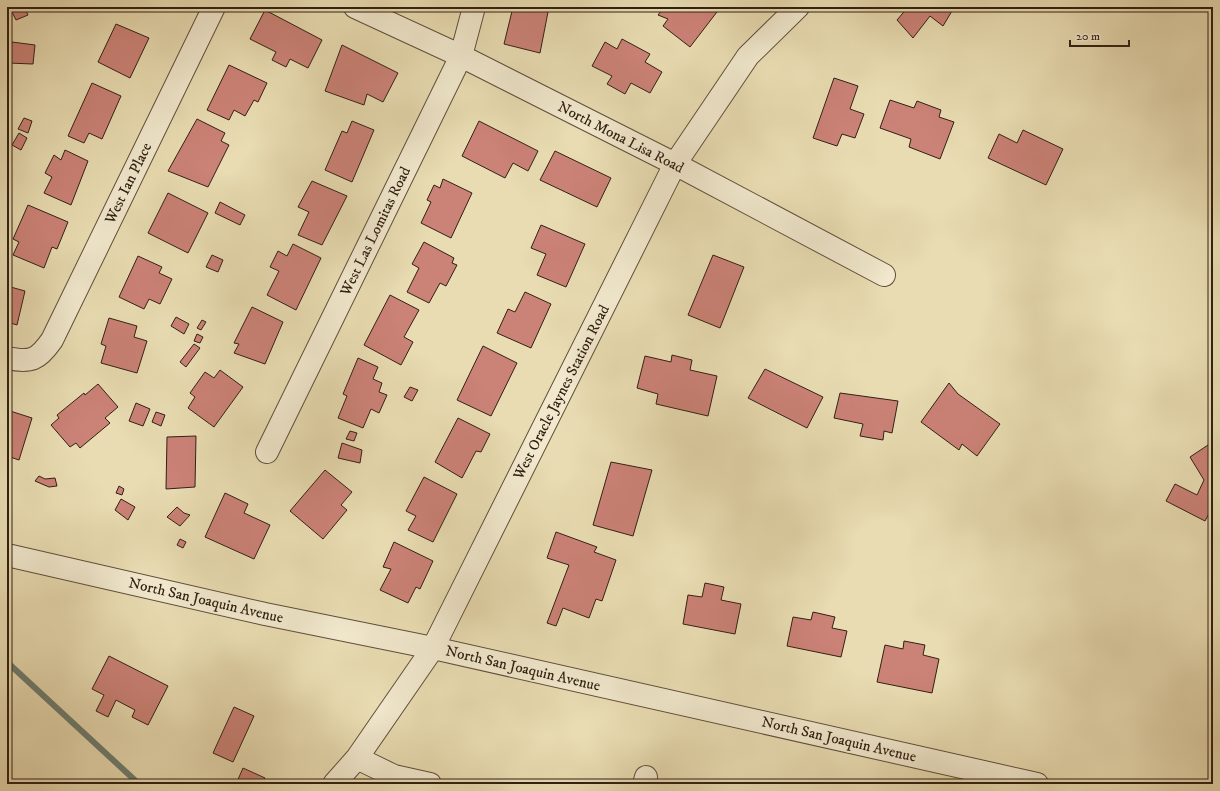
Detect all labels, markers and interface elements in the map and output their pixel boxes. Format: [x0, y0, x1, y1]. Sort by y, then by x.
scale bar [1070, 22, 1129, 48]
text: 20 m [1076, 29, 1100, 44]
street label: North Mona Lisa Road [554, 97, 688, 178]
street label: West Ian Place [100, 139, 156, 228]
street label: West Las Lomitas Road [335, 163, 415, 300]
street label: West Oracle Jaynes Station Road [509, 301, 614, 484]
street label: North San Joaquin Avenue [127, 573, 285, 628]
street label: North San Joaquin Avenue [444, 641, 602, 696]
street label: North San Joaquin Avenue [760, 712, 918, 767]

